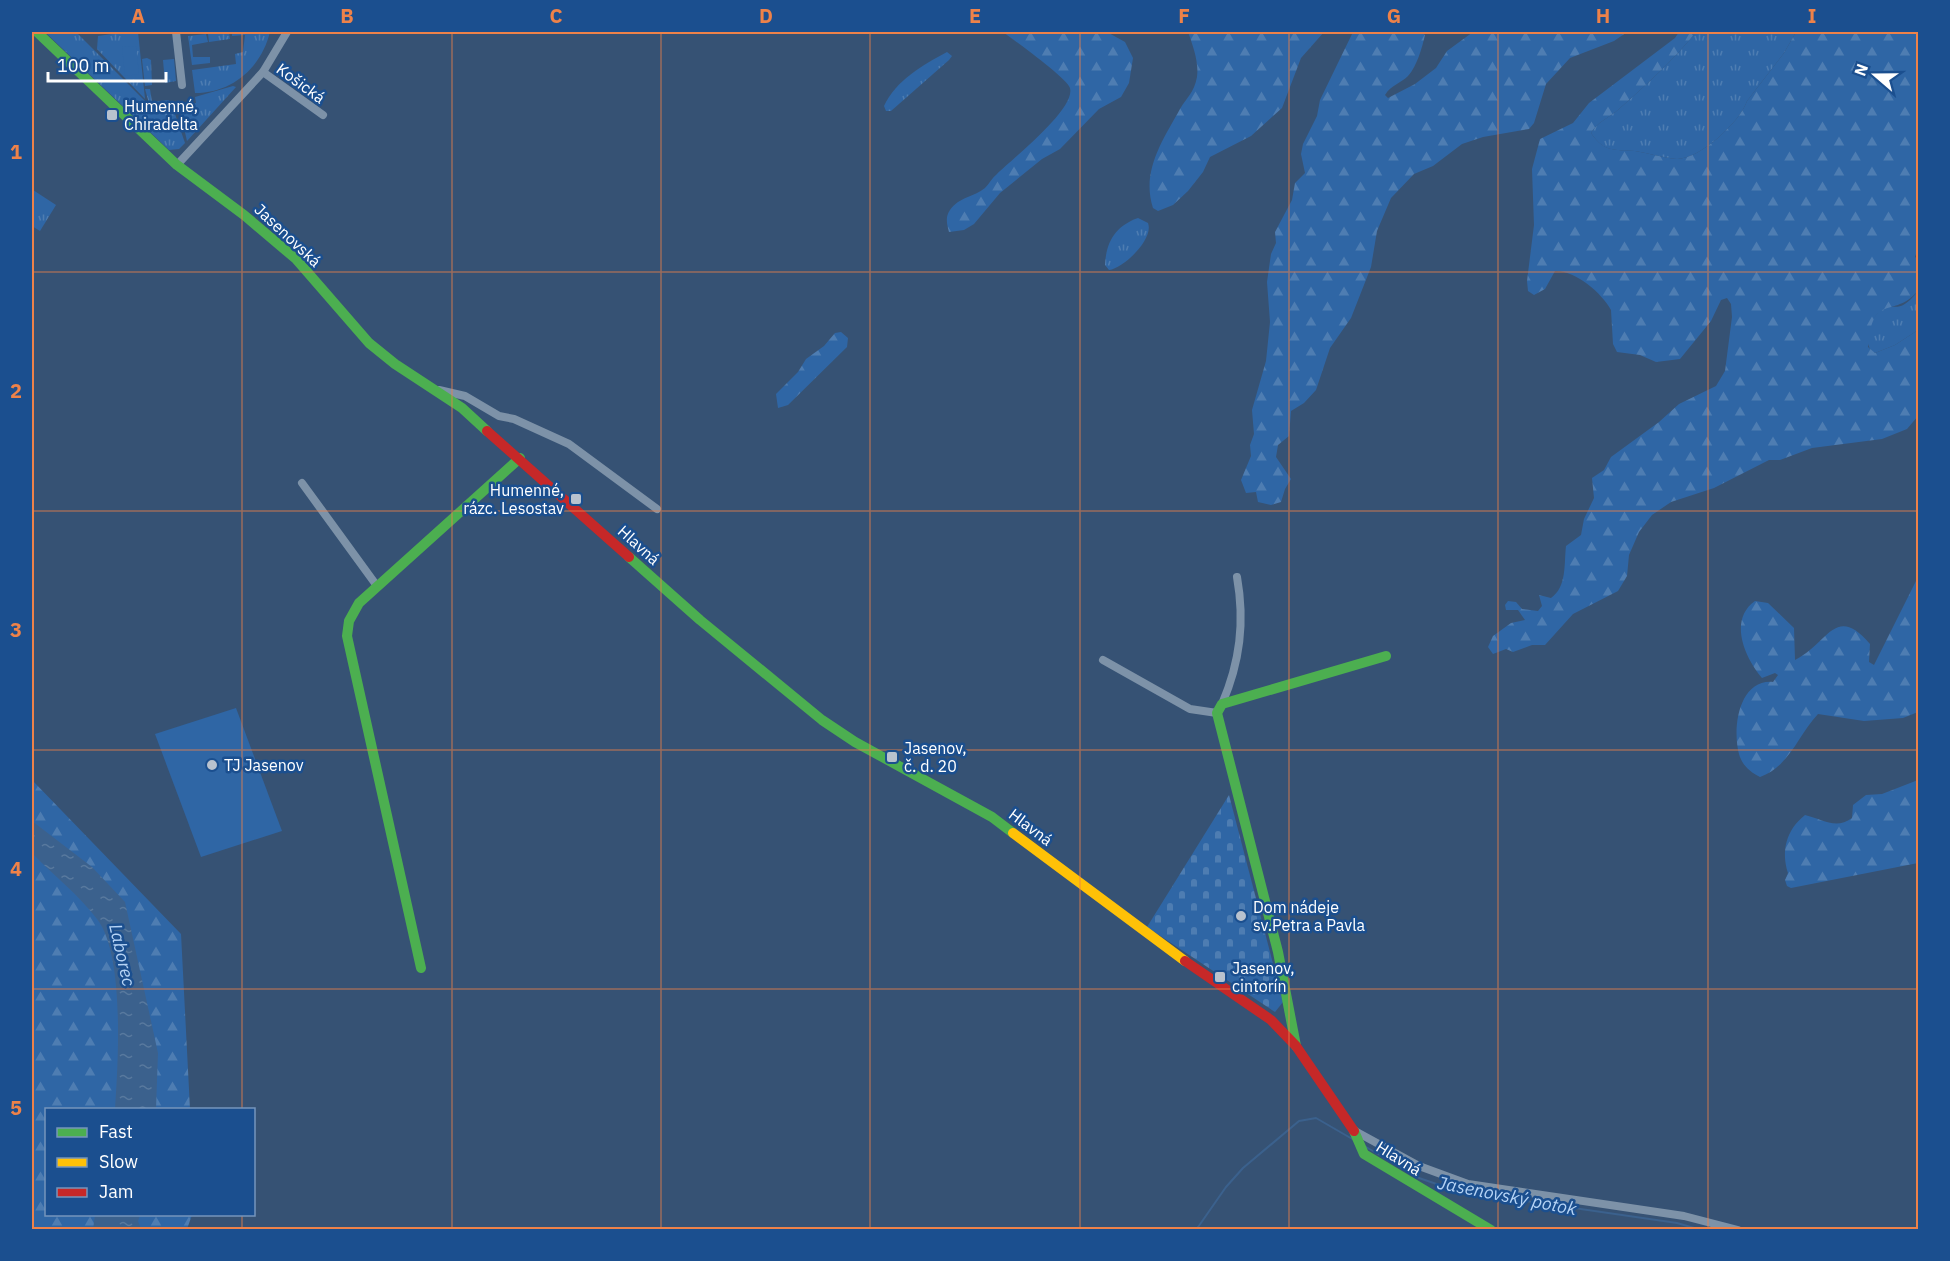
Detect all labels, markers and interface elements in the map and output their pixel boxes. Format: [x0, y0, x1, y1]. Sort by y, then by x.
text: A [131, 2, 145, 29]
text: B [340, 2, 354, 29]
text: C [549, 2, 563, 29]
text: D [759, 2, 773, 29]
text: E [969, 2, 981, 29]
text: F [1178, 2, 1190, 29]
text: G [1387, 2, 1401, 29]
text: H [1596, 2, 1610, 29]
text: I [1808, 2, 1816, 29]
scale bar [48, 45, 166, 83]
north arrow [1845, 45, 1905, 105]
text: 100 m [57, 54, 109, 77]
street label: Košická [273, 59, 330, 108]
text: N [1850, 61, 1872, 79]
place label: Humenné, Chiradelta [124, 96, 198, 134]
marker: Humenné, Chiradelta [105, 108, 119, 122]
text: 1 [10, 138, 22, 165]
street label: Jasenovská [251, 199, 326, 271]
text: 2 [10, 377, 22, 404]
place label: Humenné, rázc. Lesostav [463, 480, 564, 518]
marker: Humenné, rázc. Lesostav [569, 492, 583, 506]
street label: Hlavná [614, 521, 664, 569]
text: 3 [10, 616, 22, 643]
place label: Jasenov, č. d. 20 [904, 738, 967, 776]
marker: Jasenov, č. d. 20 [885, 750, 899, 764]
place label: TJ Jasenov [224, 755, 304, 775]
marker: TJ Jasenov [205, 758, 219, 772]
street label: Hlavná [1005, 804, 1057, 850]
text: 4 [10, 855, 22, 882]
place label: Dom nádeje sv.Petra a Pavla [1253, 897, 1365, 935]
marker: Dom nádeje sv.Petra a Pavla [1234, 909, 1248, 923]
water label: Laborec [104, 921, 141, 989]
place label: Jasenov, cintorín [1232, 958, 1295, 996]
marker: Jasenov, cintorín [1213, 970, 1227, 984]
text: 5 [10, 1094, 22, 1121]
legend [45, 1108, 255, 1216]
text: Fast [99, 1120, 133, 1143]
street label: Hlavná [1373, 1136, 1426, 1180]
text: Slow [99, 1150, 138, 1173]
water label: Jasenovský potok [1436, 1171, 1579, 1220]
text: Jam [99, 1180, 134, 1203]

